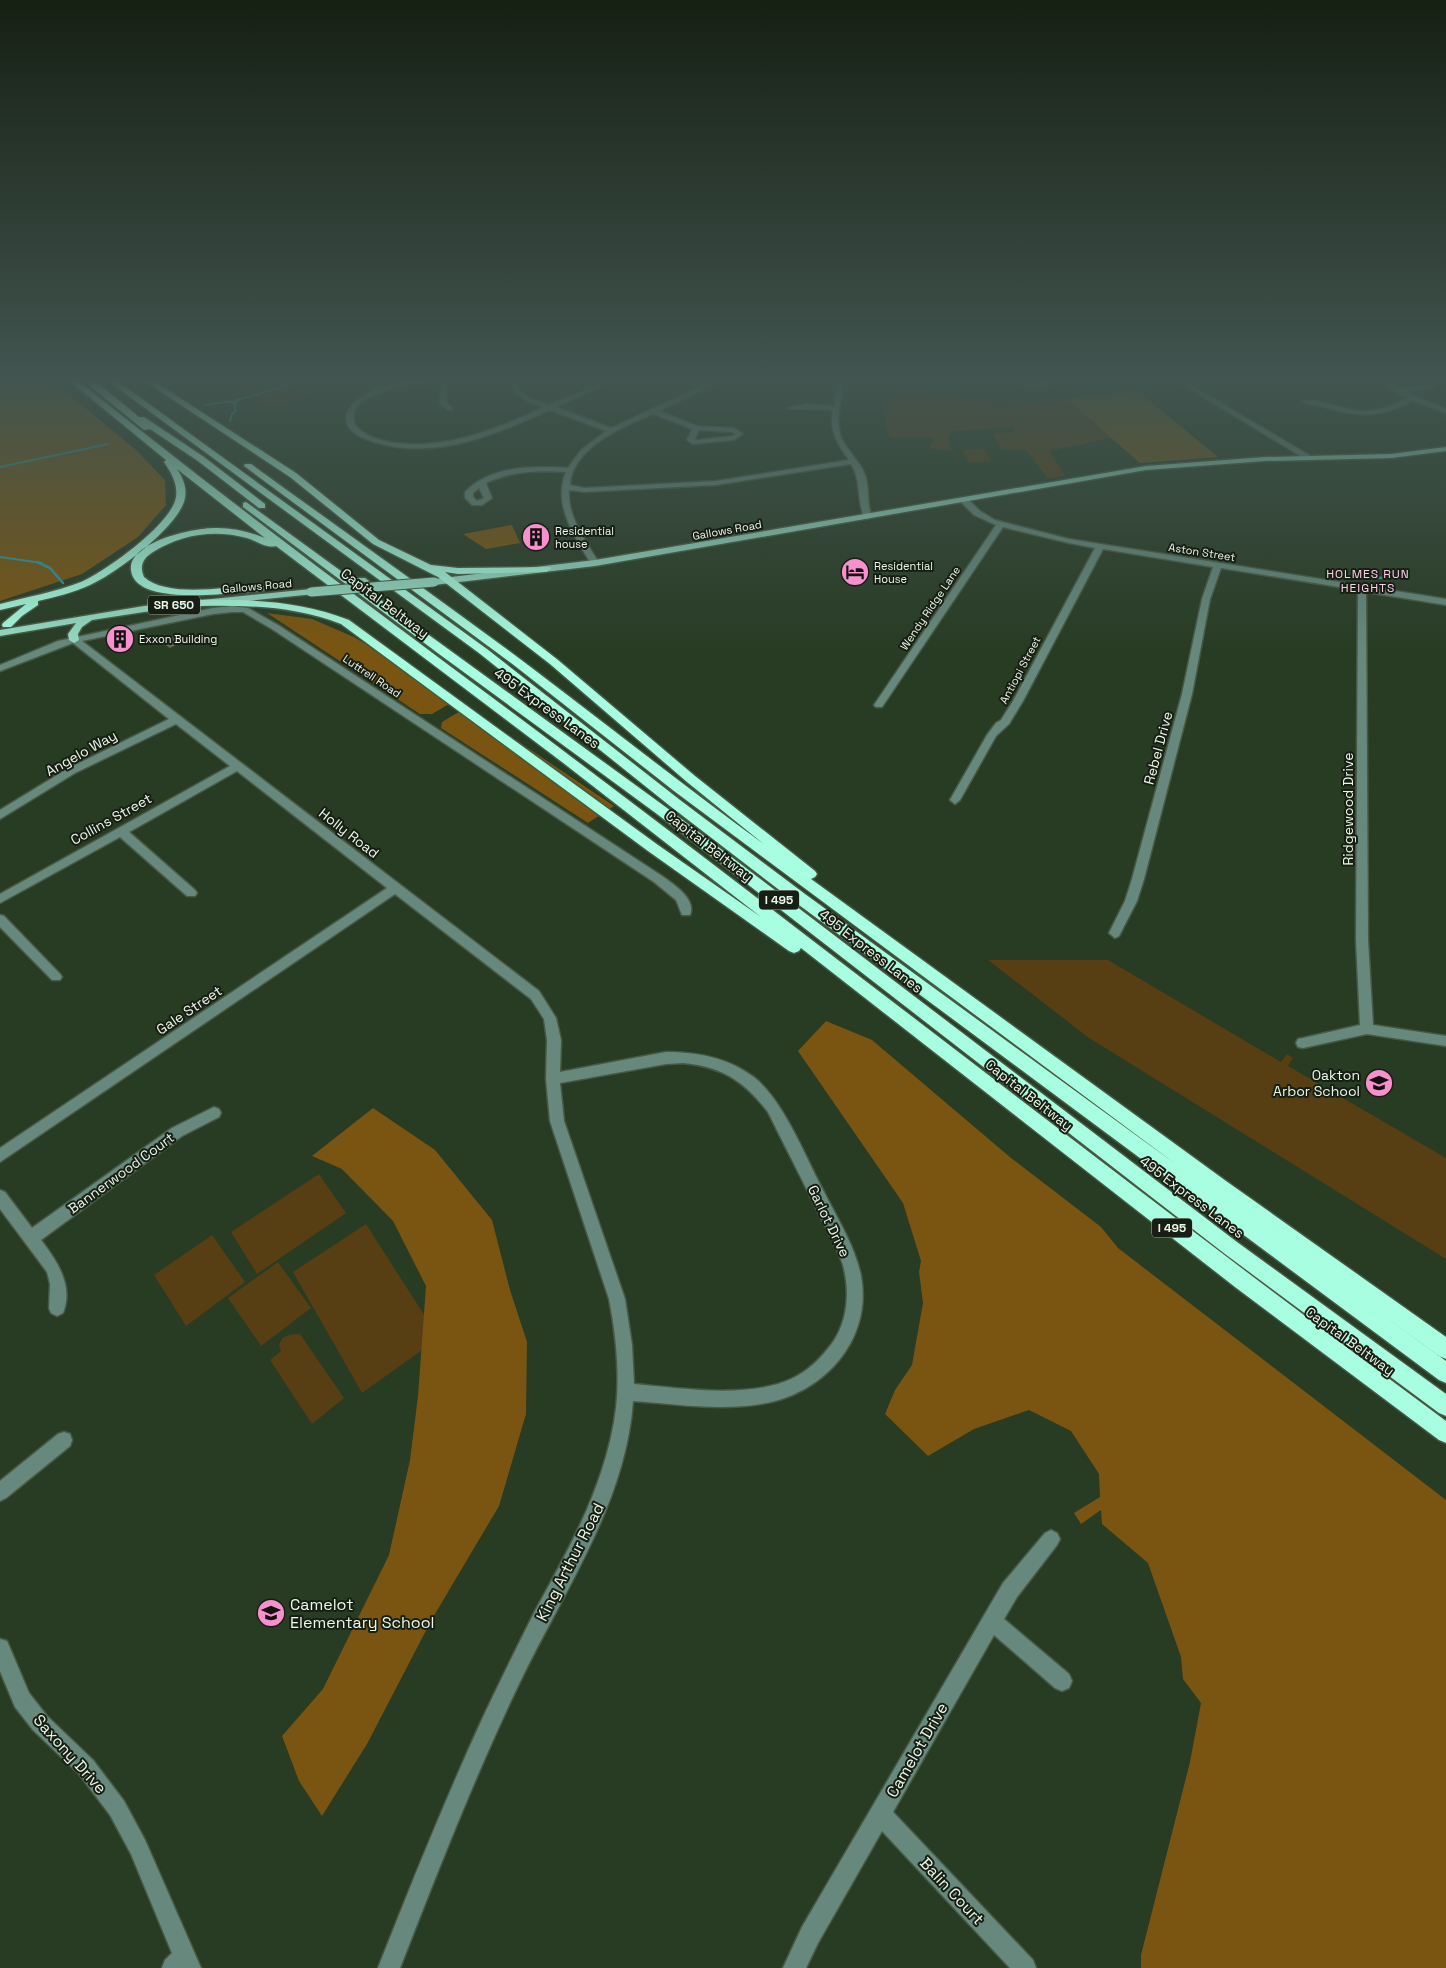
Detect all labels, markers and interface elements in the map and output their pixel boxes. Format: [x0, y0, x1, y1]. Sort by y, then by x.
street label: Gallows Road [691, 517, 763, 543]
building icon: Residential house [521, 522, 551, 552]
place label: Residential house [555, 524, 614, 551]
street label: Aston Street [1168, 540, 1236, 564]
hotel icon: Residential House [840, 557, 870, 587]
place label: Residential House [874, 559, 933, 586]
street label: Wendy Ridge Lane [897, 563, 963, 653]
street label: Capital Beltway [337, 564, 433, 642]
district label: HOLMES RUN HEIGHTS [1326, 566, 1410, 596]
street label: Gallows Road [221, 576, 293, 596]
road number: SR 650 [148, 596, 200, 614]
building icon: Exxon Building [105, 624, 135, 654]
place label: Exxon Building [139, 632, 217, 646]
street label: Antiopi Street [996, 634, 1044, 706]
street label: Luttrell Road [340, 651, 404, 701]
street label: 495 Express Lanes [491, 664, 603, 752]
street label: Rebel Drive [1140, 709, 1176, 787]
street label: Angelo Way [42, 726, 120, 780]
street label: Ridgewood Drive [1339, 753, 1357, 865]
street label: Collins Street [67, 789, 155, 849]
street label: Holly Road [315, 804, 383, 862]
street label: Capital Beltway [662, 806, 756, 886]
road number: I 495 [759, 890, 799, 910]
street label: 495 Express Lanes [816, 905, 926, 997]
street label: Gale Street [153, 981, 225, 1039]
street label: Capital Beltway [982, 1055, 1076, 1135]
place label: Oakton Arbor School [1273, 1066, 1360, 1100]
school or university icon: Oakton Arbor School [1364, 1068, 1394, 1098]
street label: Bannerwood Court [64, 1128, 178, 1218]
street label: 495 Express Lanes [1136, 1152, 1248, 1242]
street label: Garlot Drive [804, 1182, 854, 1260]
road number: I 495 [1152, 1218, 1192, 1238]
street label: Capital Beltway [1302, 1303, 1398, 1379]
street label: King Arthur Road [531, 1499, 609, 1625]
place label: Camelot Elementary School [290, 1594, 435, 1633]
school or university icon: Camelot Elementary School [256, 1598, 286, 1628]
street label: Camelot Drive [881, 1699, 953, 1801]
street label: Saxony Drive [29, 1710, 111, 1798]
street label: Balin Court [915, 1853, 989, 1929]

